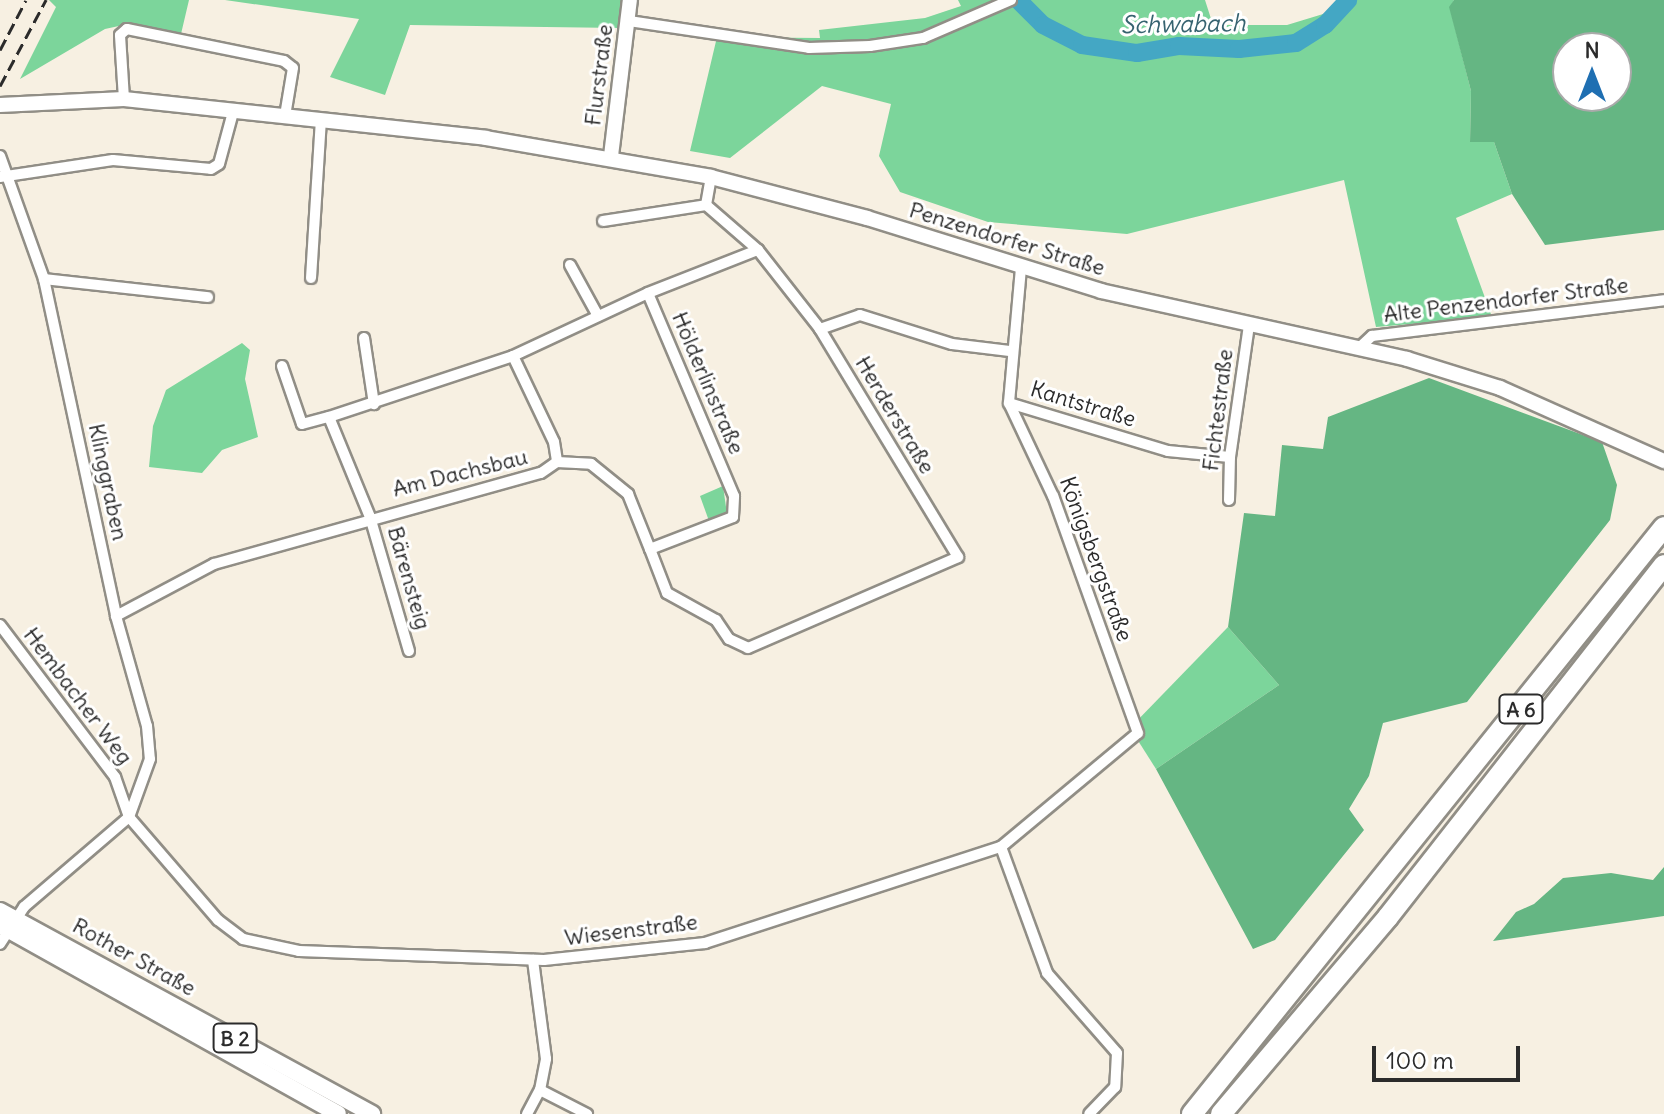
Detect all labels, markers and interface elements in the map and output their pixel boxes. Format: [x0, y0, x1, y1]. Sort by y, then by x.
water label: Schwabach [1120, 9, 1246, 39]
street label: Flurstraße [580, 23, 618, 127]
north arrow [1552, 32, 1632, 112]
text: N [1584, 36, 1600, 64]
street label: Penzendorfer Straße [906, 197, 1108, 281]
street label: Alte Penzendorfer Straße [1382, 272, 1630, 328]
street label: Hölderlinstraße [666, 308, 750, 458]
street label: Fichtestraße [1197, 348, 1239, 472]
street label: Herderstraße [850, 351, 940, 479]
street label: Kantstraße [1027, 376, 1139, 432]
street label: Klinggraben [83, 421, 133, 543]
street label: Am Dachsbau [390, 443, 530, 503]
street label: Königsbergstraße [1054, 473, 1138, 645]
street label: Bärensteig [382, 523, 436, 633]
street label: Hembacher Weg [18, 622, 138, 770]
road number: A 6 [1497, 693, 1545, 725]
street label: Wiesenstraße [563, 909, 699, 951]
street label: Rother Straße [68, 912, 200, 1002]
road number: B 2 [211, 1022, 259, 1054]
scale bar [1376, 1030, 1524, 1080]
text: 100 m [1386, 1045, 1454, 1075]

